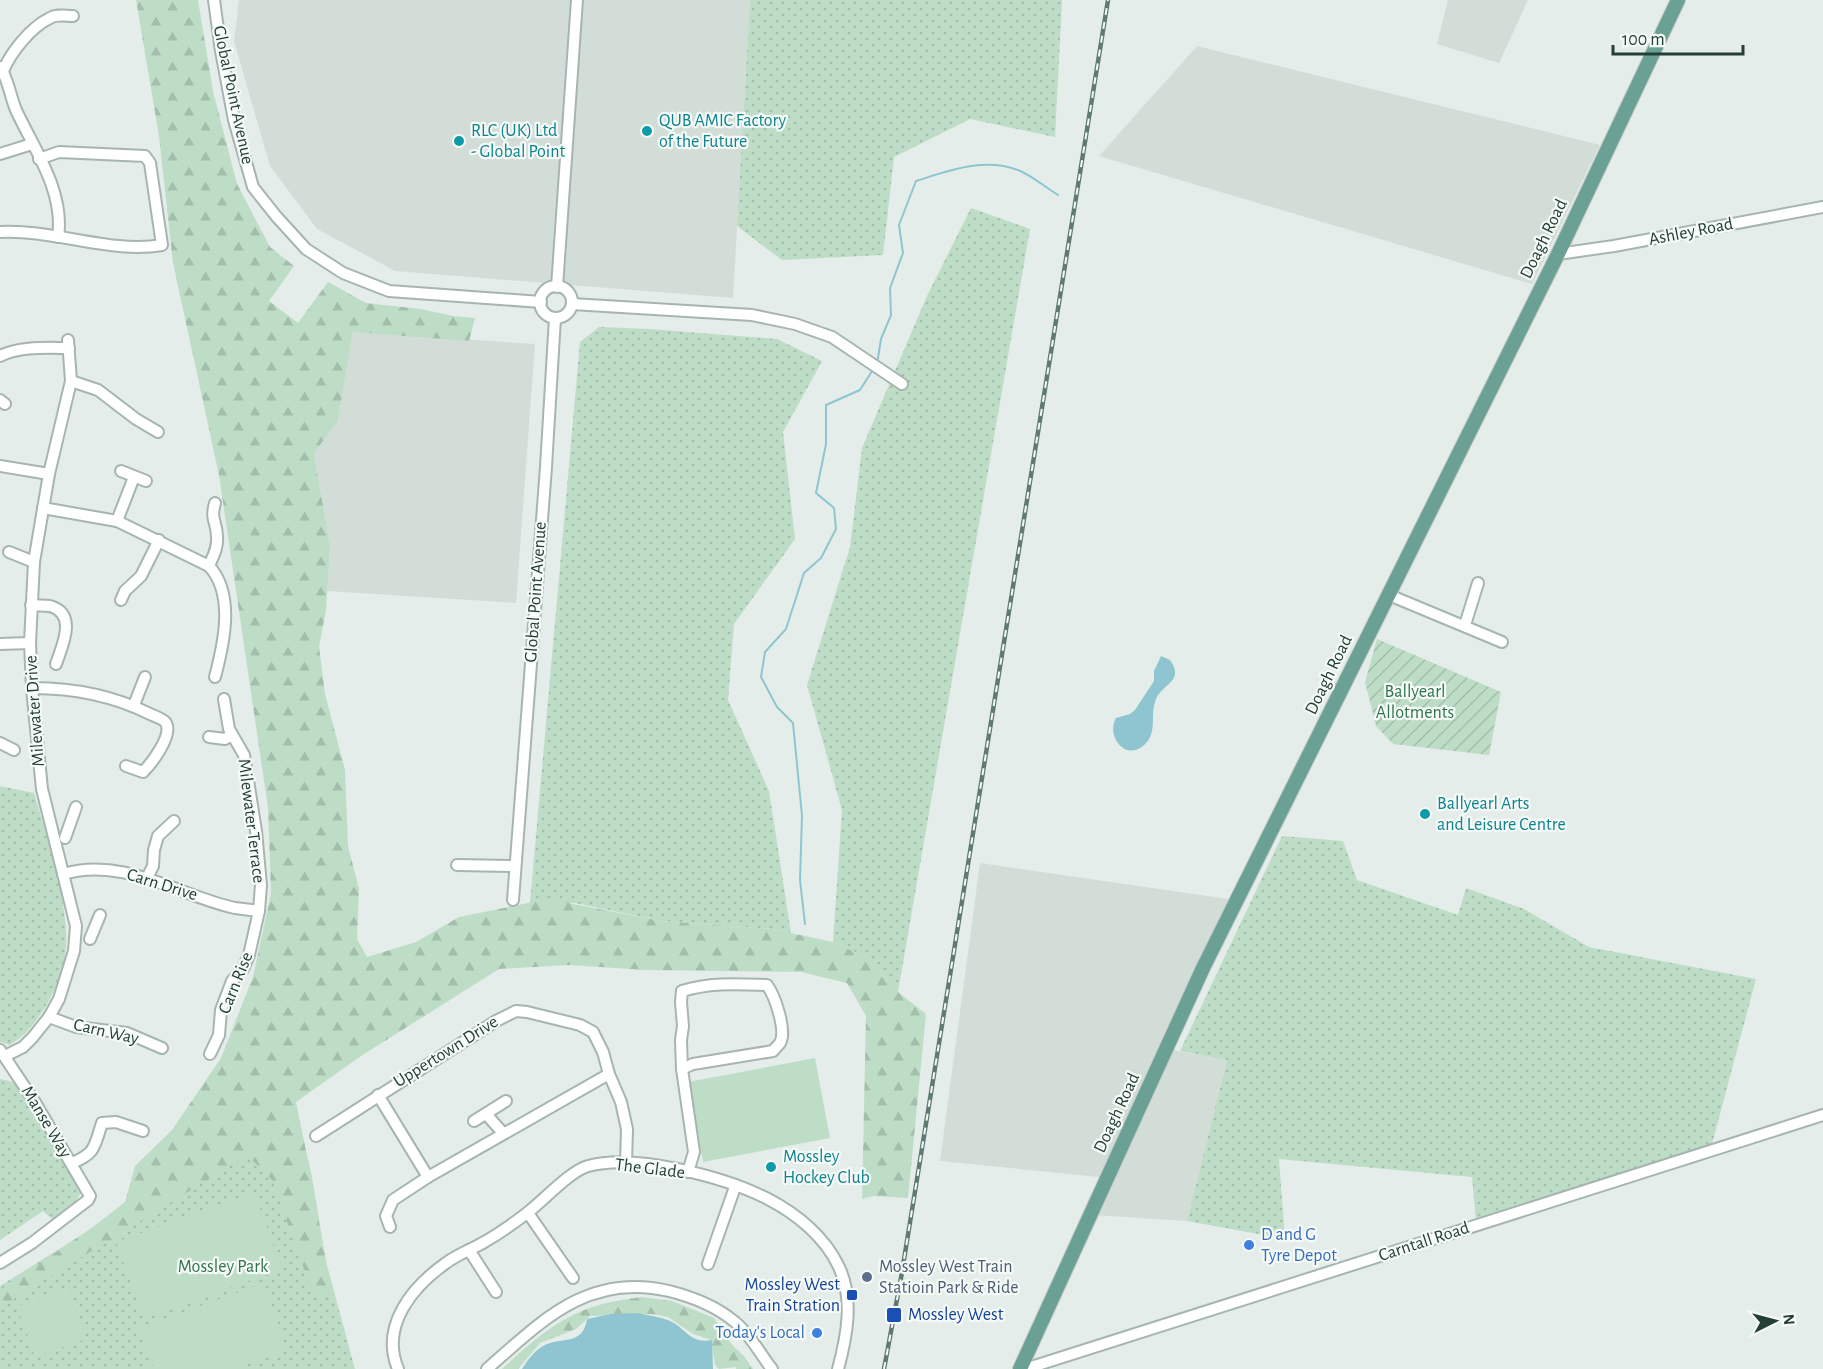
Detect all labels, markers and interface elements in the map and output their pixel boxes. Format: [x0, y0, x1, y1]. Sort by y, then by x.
scale bar [1613, 18, 1744, 56]
street label: Global Point Avenue [210, 24, 256, 166]
text: 100 m [1622, 31, 1665, 49]
place label: QUB AMIC Factory of the Future [659, 112, 787, 151]
place label: RLC (UK) Ltd - Global Point [471, 122, 565, 161]
marker: QUB AMIC Factory of the Future [640, 124, 654, 138]
marker: RLC (UK) Ltd - Global Point [452, 134, 466, 148]
street label: Doagh Road [1517, 197, 1571, 281]
street label: Ashley Road [1647, 215, 1735, 249]
street label: Global Point Avenue [522, 521, 550, 663]
street label: Doagh Road [1302, 633, 1356, 717]
street label: Milewater Drive [22, 655, 48, 767]
park label: Ballyearl Allotments [1376, 683, 1454, 722]
street label: Milewater Terrace [234, 758, 268, 884]
place label: Ballyearl Arts and Leisure Centre [1437, 795, 1566, 834]
marker: Ballyearl Arts and Leisure Centre [1418, 807, 1432, 821]
street label: Carn Drive [124, 866, 200, 904]
street label: Carn Rise [216, 950, 256, 1016]
street label: Uppertown Drive [391, 1013, 501, 1091]
street label: Carn Way [72, 1016, 141, 1048]
street label: Doagh Road [1091, 1070, 1143, 1156]
street label: Manse Way [18, 1083, 75, 1161]
place label: Mossley Hockey Club [783, 1148, 870, 1187]
street label: The Glade [614, 1156, 686, 1182]
marker: Mossley Hockey Club [764, 1160, 778, 1174]
street label: Carntall Road [1376, 1219, 1472, 1265]
place label: D and G Tyre Depot [1261, 1226, 1337, 1265]
marker: D and G Tyre Depot [1242, 1238, 1256, 1252]
park label: Mossley Park [178, 1258, 269, 1276]
place label: Mossley West Train Statioin Park & Ride [879, 1258, 1019, 1297]
marker: Mossley West Train Statioin Park & Ride [860, 1270, 874, 1284]
place label: Mossley West Train Stration [745, 1276, 840, 1315]
marker: Mossley West Train Stration [845, 1288, 859, 1302]
north arrow [1745, 1291, 1805, 1351]
marker: Mossley West [885, 1306, 903, 1324]
place label: Mossley West [908, 1306, 1004, 1324]
text: N [1780, 1313, 1797, 1326]
place label: Today's Local [715, 1324, 805, 1342]
marker: Today's Local [810, 1326, 824, 1340]

